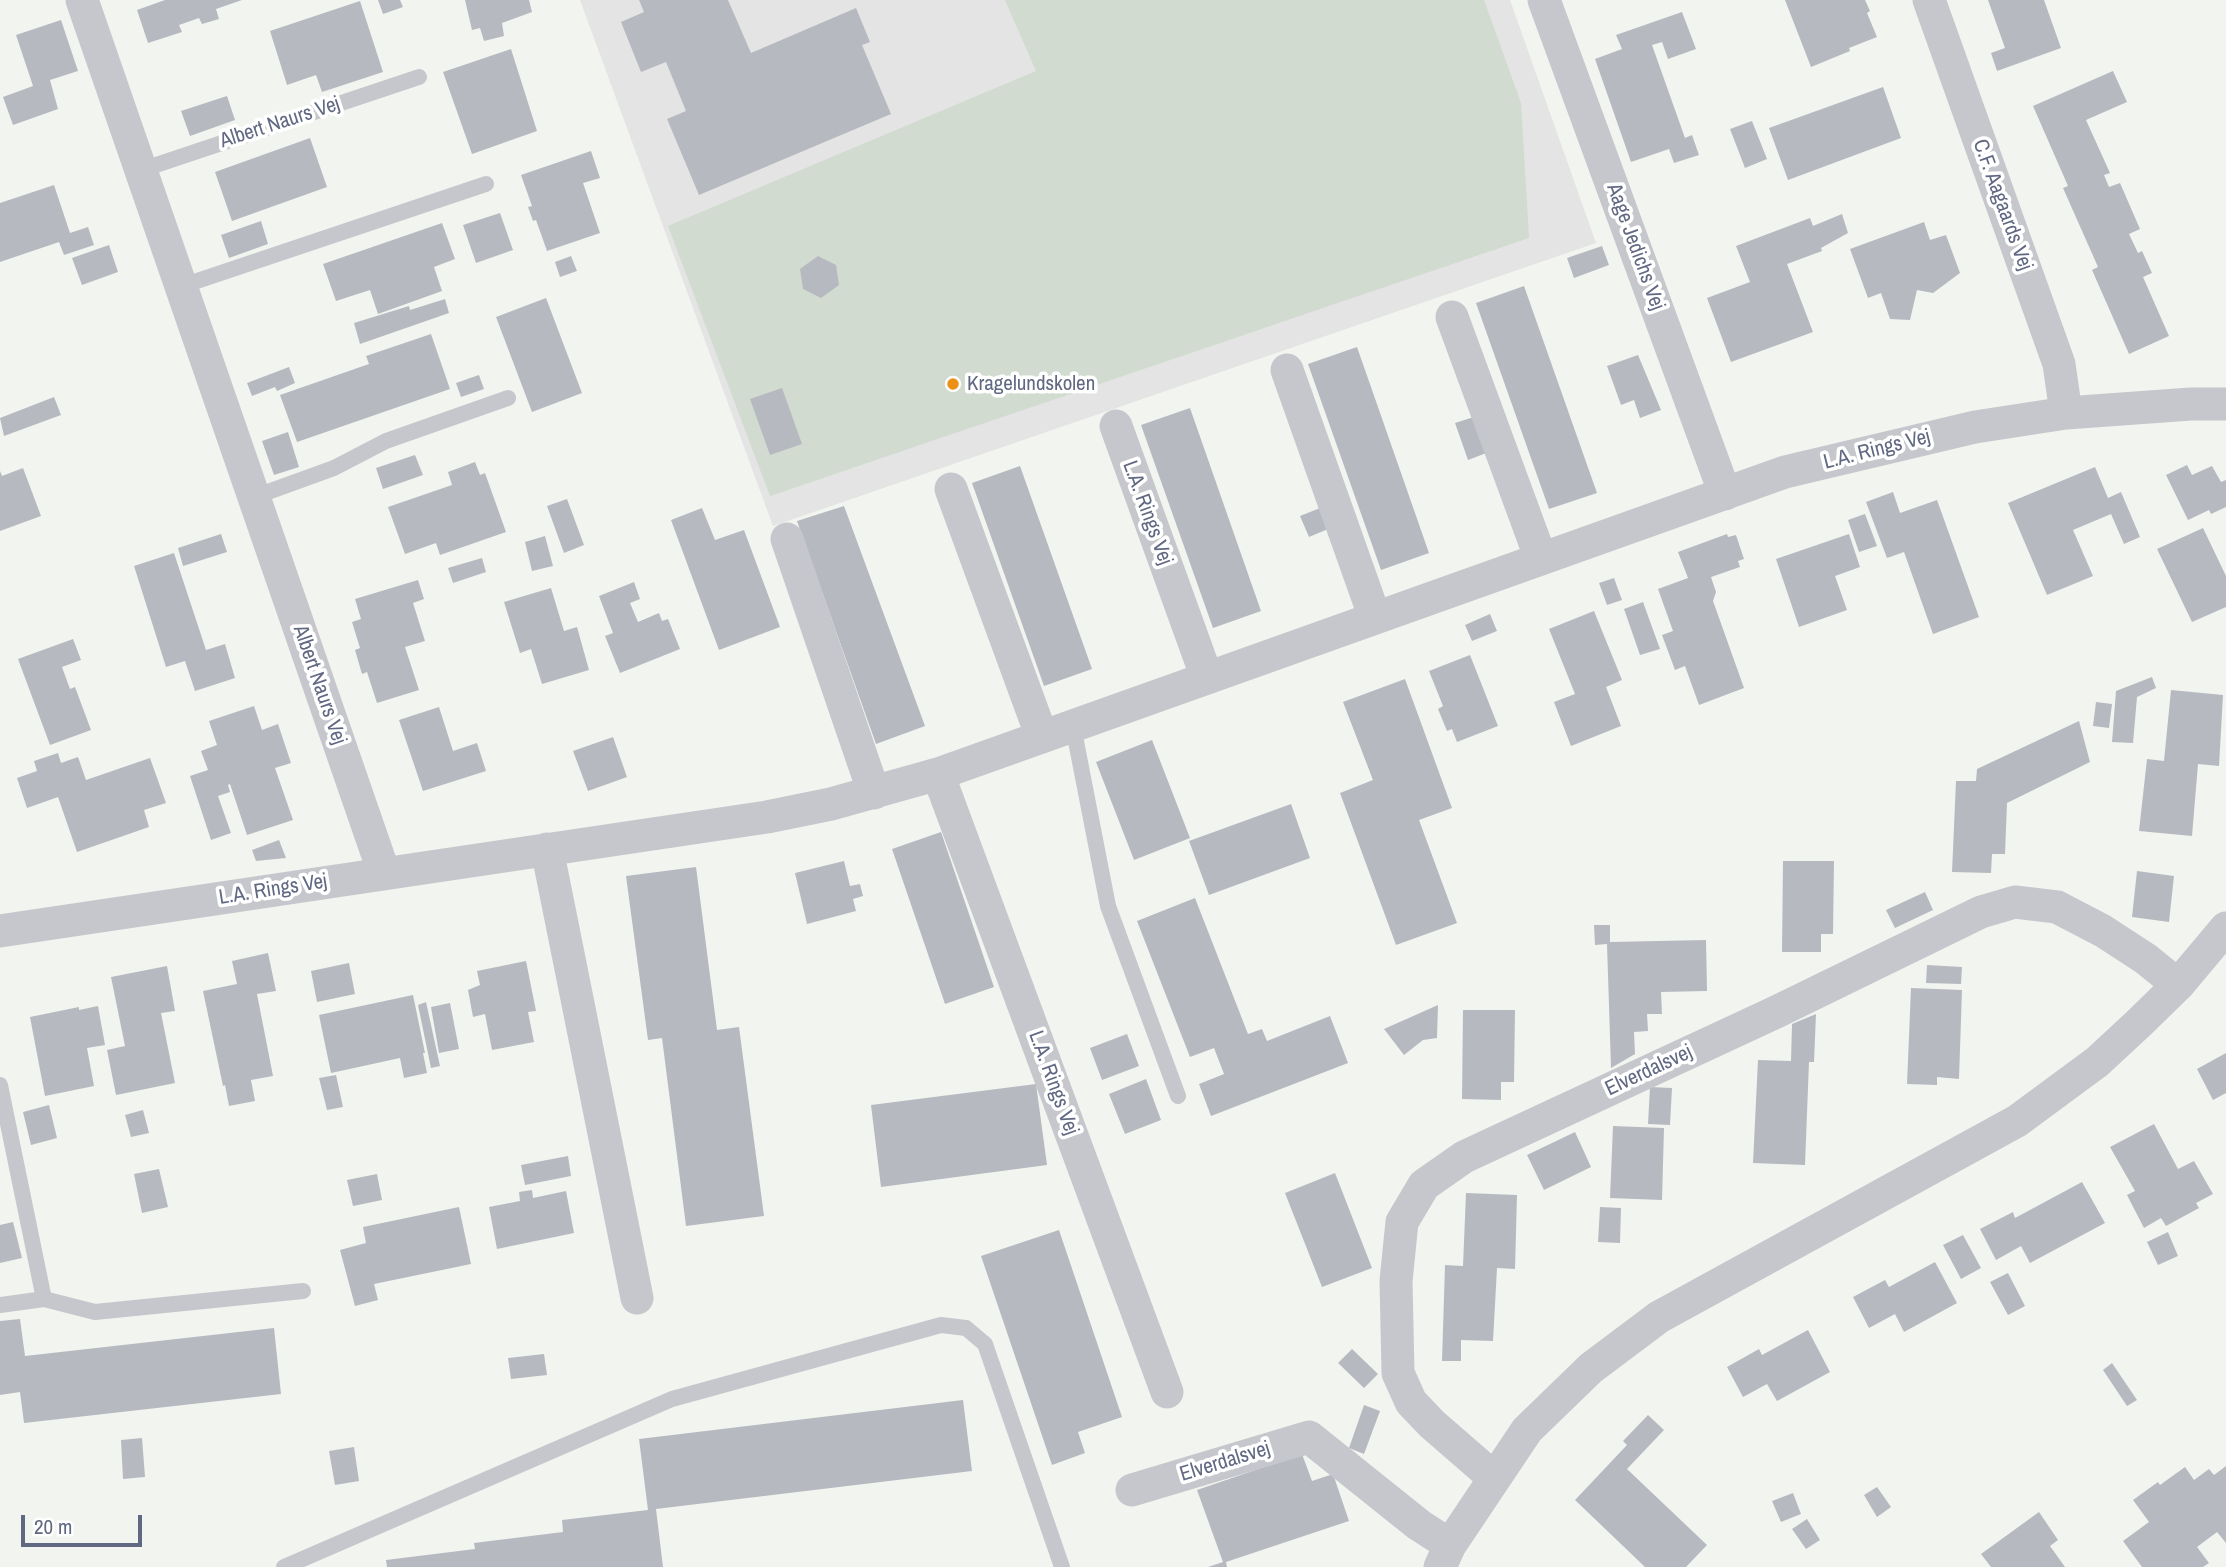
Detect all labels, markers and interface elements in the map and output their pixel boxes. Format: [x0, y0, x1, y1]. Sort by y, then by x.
street label: Albert Naurs Vej [217, 92, 343, 154]
street label: C.F. Aagaards Vej [1967, 136, 2037, 274]
street label: Aage Jedichs Vej [1600, 180, 1670, 314]
place label: Kragelundskolen [967, 371, 1095, 397]
marker: Kragelundskolen [945, 376, 961, 392]
street label: L.A. Rings Vej [1821, 425, 1933, 475]
street label: L.A. Rings Vej [1116, 457, 1178, 569]
street label: Albert Naurs Vej [287, 622, 351, 748]
street label: L.A. Rings Vej [217, 869, 329, 911]
street label: L.A. Rings Vej [1022, 1027, 1084, 1139]
street label: Elverdalsvej [1602, 1040, 1696, 1102]
street label: Elverdalsvej [1177, 1436, 1273, 1488]
scale bar [24, 1500, 145, 1544]
text: 20 m [34, 1512, 72, 1541]

